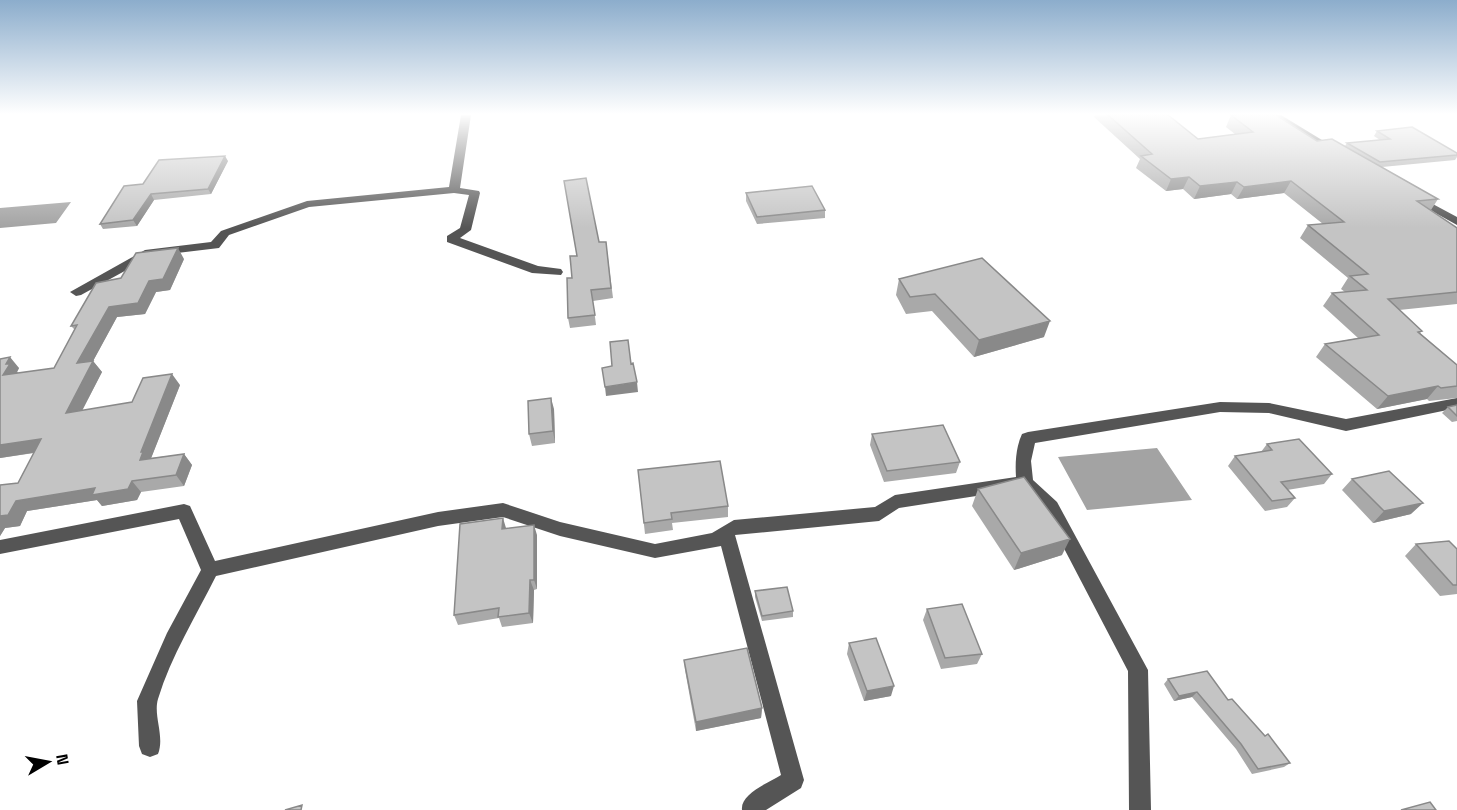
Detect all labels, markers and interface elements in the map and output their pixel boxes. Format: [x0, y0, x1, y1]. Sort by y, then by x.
north arrow [18, 732, 78, 792]
text: N [51, 752, 74, 767]

